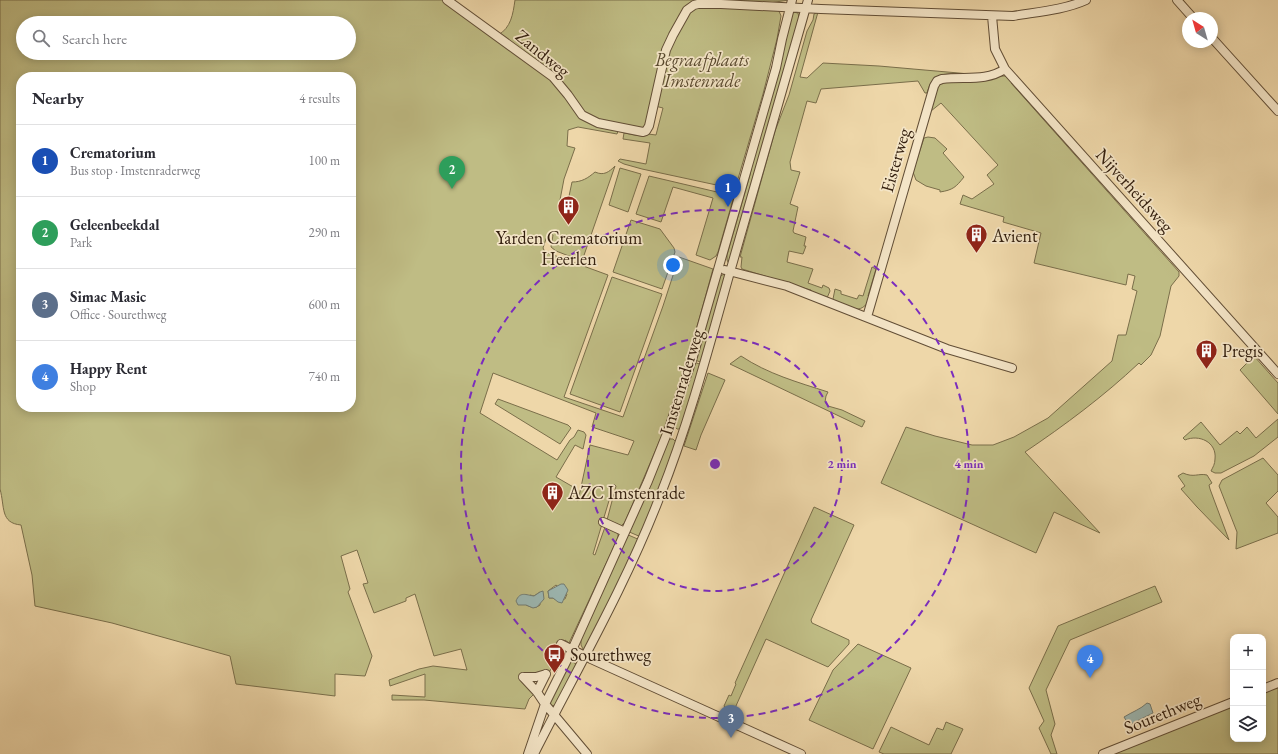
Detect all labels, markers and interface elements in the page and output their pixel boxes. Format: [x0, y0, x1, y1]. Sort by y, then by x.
north arrow [1182, 12, 1218, 48]
search box [16, 16, 356, 60]
street label: Zandweg [511, 24, 575, 82]
icon: search [30, 27, 52, 49]
text: Search here [62, 29, 127, 48]
park label: Begraafplaats Imstenrade [654, 48, 750, 92]
text: Nearby [32, 87, 84, 109]
text: 4 results [299, 90, 340, 107]
street label: Eisterweg [875, 125, 915, 195]
text: Crematorium [70, 143, 156, 162]
street label: Nijverheidsweg [1091, 143, 1179, 237]
text: 1 [42, 152, 48, 169]
text: 100 m [309, 152, 340, 169]
pin: 2 [439, 156, 465, 189]
text: Bus stop · Imstenraderweg [70, 162, 200, 179]
pin: 1 [715, 174, 741, 207]
building icon: Yarden Crematorium Heerlen [556, 193, 582, 226]
text: Geleenbeekdal [70, 215, 160, 234]
building icon: Avient [964, 222, 990, 255]
text: 2 [42, 224, 48, 241]
text: 290 m [309, 224, 340, 241]
place label: Avient [991, 224, 1038, 247]
place label: Yarden Crematorium Heerlen [496, 226, 642, 270]
text: Park [70, 234, 92, 251]
your location [663, 255, 683, 275]
text: Simac Masic [70, 287, 146, 306]
text: 3 [42, 296, 48, 313]
text: 600 m [309, 296, 340, 313]
text: Office · Sourethweg [70, 306, 166, 323]
street label: Imstenraderweg [654, 326, 708, 438]
building icon: Pregis [1193, 337, 1219, 370]
place label: Pregis [1222, 339, 1263, 362]
text: Happy Rent [70, 359, 147, 378]
text: 4 [42, 368, 48, 385]
text: 740 m [309, 368, 340, 385]
text: Shop [70, 378, 96, 395]
text: 2 min [827, 456, 857, 472]
text: 4 min [954, 456, 984, 472]
centre of rings [708, 457, 722, 471]
building icon: AZC Imstenrade [539, 479, 565, 512]
place label: AZC Imstenrade [567, 481, 685, 504]
map controls [1230, 634, 1266, 742]
button: + [1230, 634, 1266, 670]
bus stop icon: Sourethweg [541, 641, 567, 674]
place label: Sourethweg [570, 643, 651, 666]
pin: 4 [1077, 645, 1103, 678]
button: − [1230, 670, 1266, 706]
street label: Sourethweg [1120, 687, 1204, 739]
pin: 3 [718, 705, 744, 738]
button: layers [1230, 706, 1266, 742]

